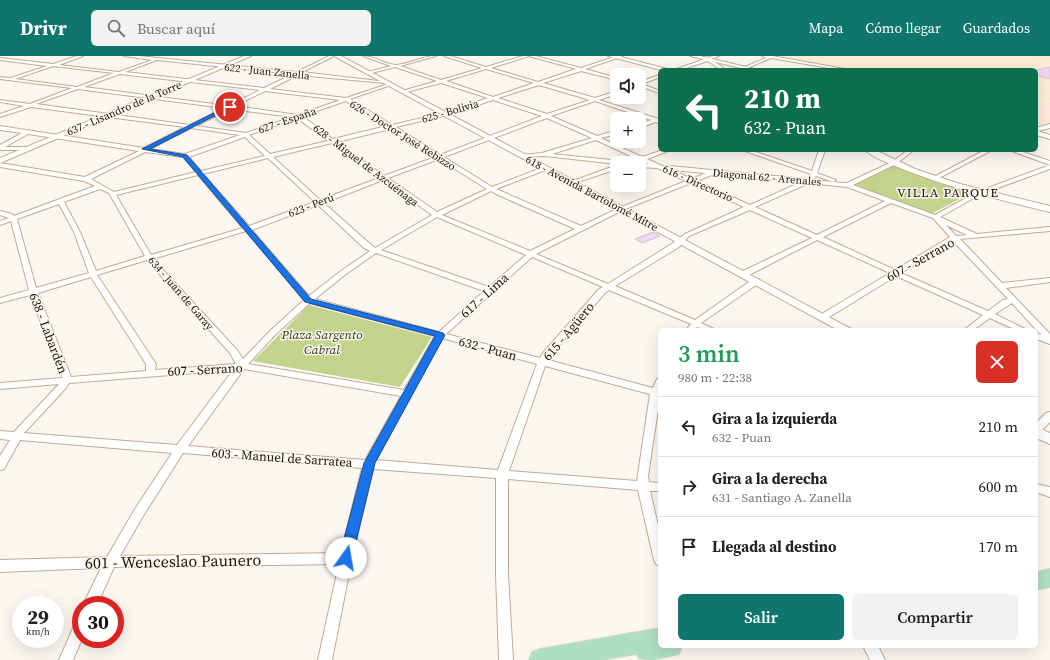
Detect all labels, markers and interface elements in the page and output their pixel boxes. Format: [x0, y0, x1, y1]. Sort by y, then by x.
search box [91, 10, 371, 46]
text: Drivr [20, 15, 67, 41]
icon: search [105, 17, 127, 39]
text: Buscar aquí [137, 18, 215, 39]
text: Mapa [809, 18, 843, 38]
text: Cómo llegar [865, 18, 941, 38]
text: Guardados [963, 18, 1030, 38]
street label: 622 - Juan Zanella [223, 60, 311, 83]
map controls [610, 68, 646, 192]
button: sound [610, 68, 646, 104]
street label: 637 - Lisandro de la Torre [64, 77, 184, 139]
text: 210 m [744, 79, 821, 117]
icon: left [678, 84, 730, 136]
pin [213, 90, 247, 124]
icon: arrive [219, 96, 241, 118]
street label: 625 - Bolivia [420, 96, 481, 127]
street label: 626 - Doctor José Rebizzo [347, 97, 459, 174]
street label: 627 - España [256, 103, 319, 137]
button: + [610, 112, 646, 148]
text: 632 - Puan [744, 115, 826, 140]
street label: 628 - Miguel de Azcuénaga [310, 121, 422, 210]
street label: 618 - Avenida Bartolomé Mitre [523, 152, 661, 235]
button: − [610, 156, 646, 192]
street label: 616 - Directorio [660, 161, 735, 206]
street label: Diagonal 62 - Arenales [712, 165, 822, 190]
district label: VILLA PARQUE [897, 184, 999, 201]
street label: 623 - Perú [286, 190, 337, 221]
street label: 607 - Serrano [883, 234, 957, 285]
street label: 634 - Juan de Garay [144, 253, 217, 334]
street label: 617 - Lima [457, 269, 512, 322]
street label: 638 - Labardén [25, 290, 72, 376]
street label: 615 - Agüero [539, 298, 598, 364]
park label: Plaza Sargento Cabral [280, 326, 363, 358]
street label: 632 - Puan [457, 333, 519, 364]
text: 3 min [678, 337, 740, 370]
button: close [976, 341, 1018, 383]
street label: 607 - Serrano [167, 359, 243, 380]
text: 980 m · 22:38 [678, 369, 752, 386]
text: Gira a la izquierda [712, 408, 837, 429]
icon: left [678, 416, 700, 438]
text: 210 m [978, 416, 1018, 437]
text: 632 - Puan [712, 429, 771, 446]
street label: 603 - Manuel de Sarratea [211, 444, 353, 471]
text: Gira a la derecha [712, 468, 827, 489]
icon: right [678, 476, 700, 498]
text: 600 m [978, 476, 1018, 497]
text: 631 - Santiago A. Zanella [712, 489, 852, 506]
icon: arrive [678, 536, 700, 558]
text: Llegada al destino [712, 536, 837, 557]
text: 170 m [978, 536, 1018, 557]
position arrow [325, 537, 367, 579]
street label: 601 - Wenceslao Paunero [85, 548, 262, 574]
button: Salir [678, 594, 844, 640]
button: Compartir [852, 594, 1018, 640]
speed limit sign: 30 [72, 596, 124, 648]
text: 29 [27, 603, 49, 631]
text: km/h [26, 625, 50, 638]

